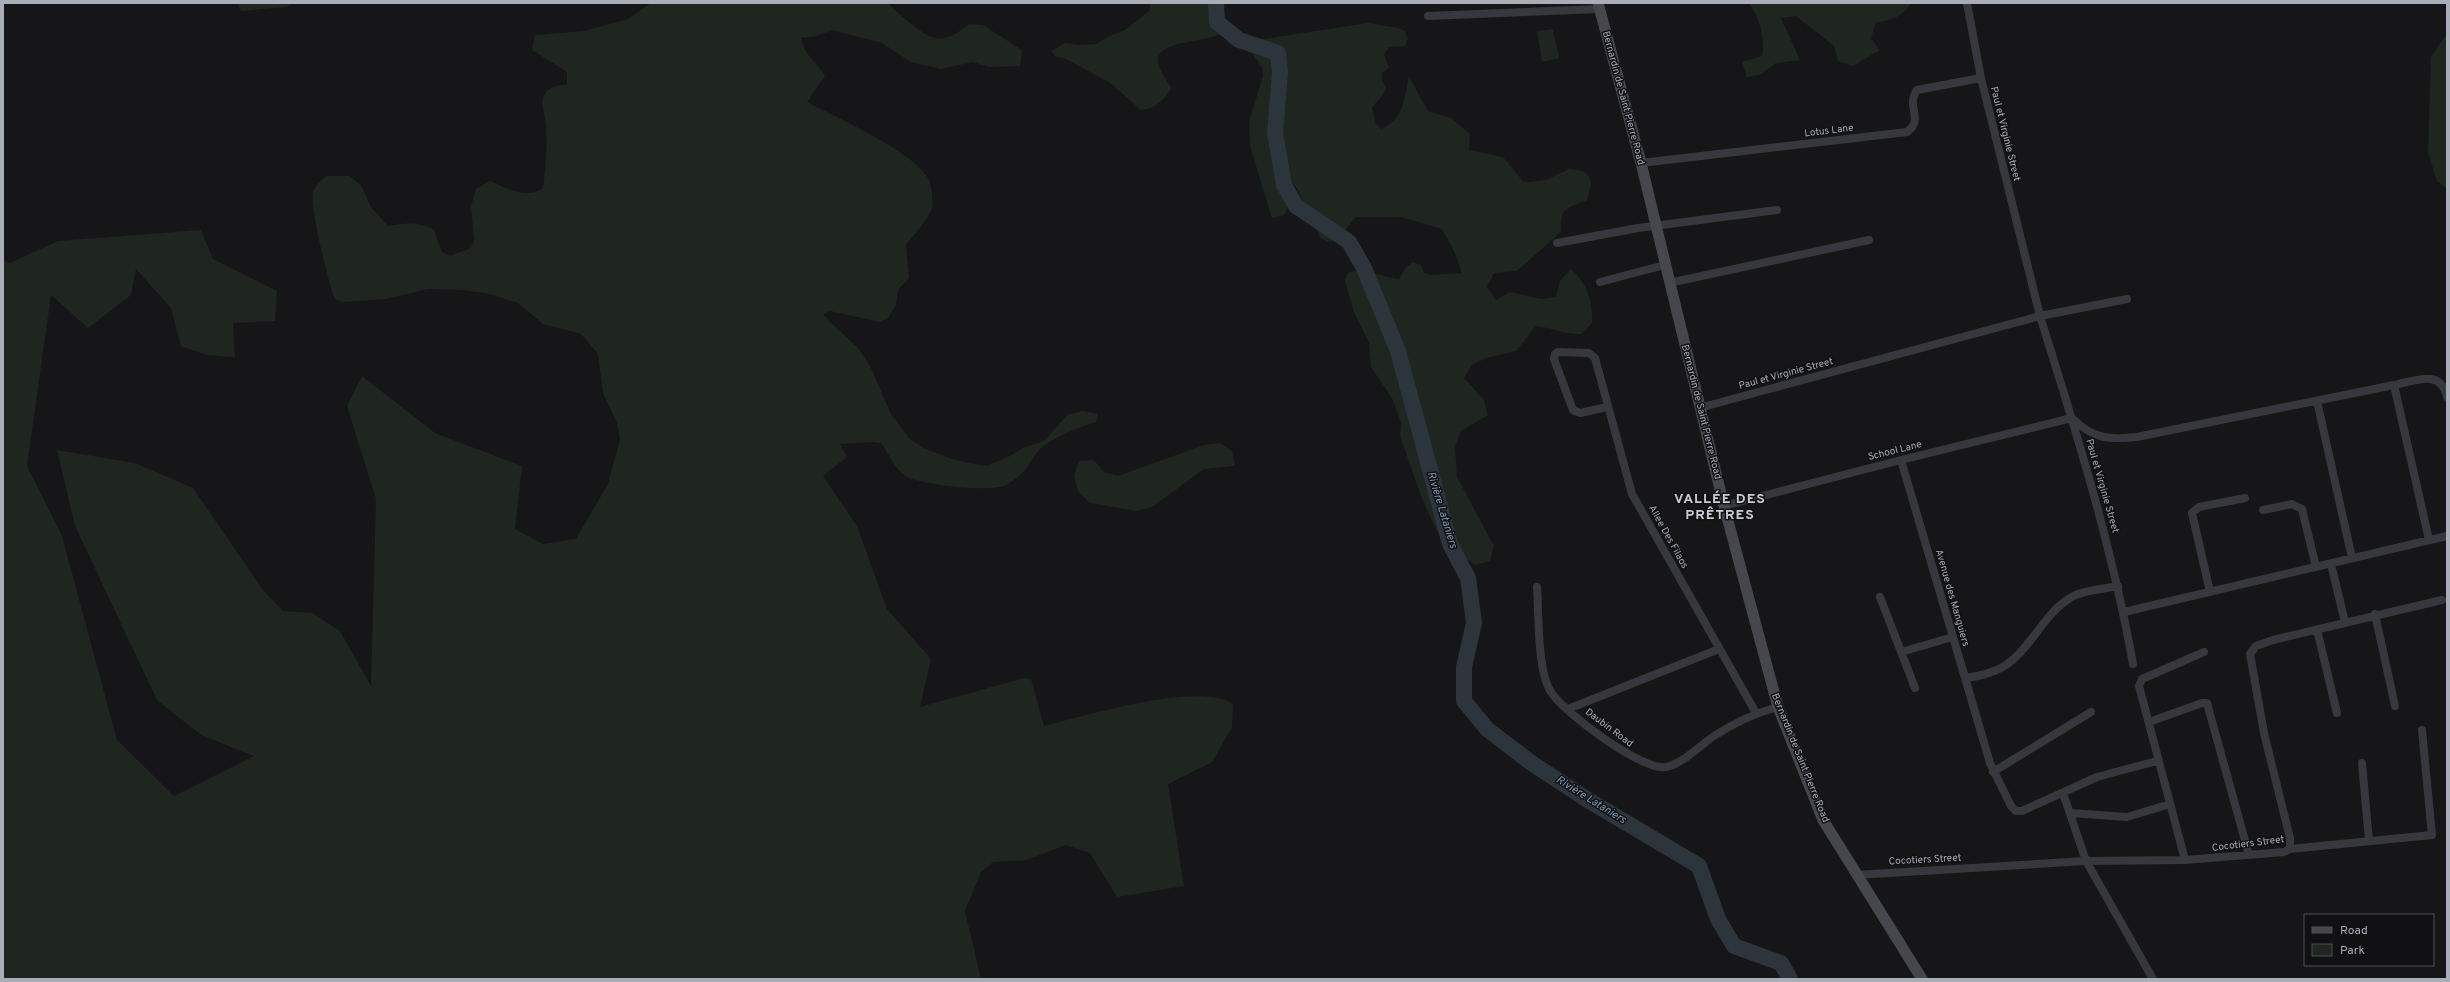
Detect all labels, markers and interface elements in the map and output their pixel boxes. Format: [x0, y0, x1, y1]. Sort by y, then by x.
street label: Bernardin de Saint Pierre Road [1599, 30, 1647, 166]
street label: Paul et Virginie Street [1987, 85, 2023, 183]
street label: Lotus Lane [1804, 122, 1854, 140]
street label: Bernardin de Saint Pierre Road [1678, 343, 1724, 481]
street label: Paul et Virginie Street [1737, 355, 1835, 393]
street label: Paul et Virginie Street [2082, 437, 2122, 535]
street label: School Lane [1867, 438, 1923, 464]
water label: Rivière Lataniers [1424, 470, 1461, 551]
district label: VALLÉE DES PRÊTRES [1674, 490, 1766, 524]
street label: Allee Des Filaos [1645, 503, 1691, 571]
street label: Avenue des Manguiers [1932, 548, 1972, 648]
street label: Bernardin de Saint Pierre Road [1768, 691, 1832, 825]
street label: Daubin Road [1582, 706, 1636, 750]
water label: Rivière Lataniers [1553, 773, 1629, 828]
street label: Cocotiers Street [2211, 833, 2285, 855]
street label: Cocotiers Street [1888, 852, 1962, 868]
legend [2304, 914, 2434, 966]
text: Road [2340, 923, 2368, 939]
text: Park [2340, 943, 2365, 959]

